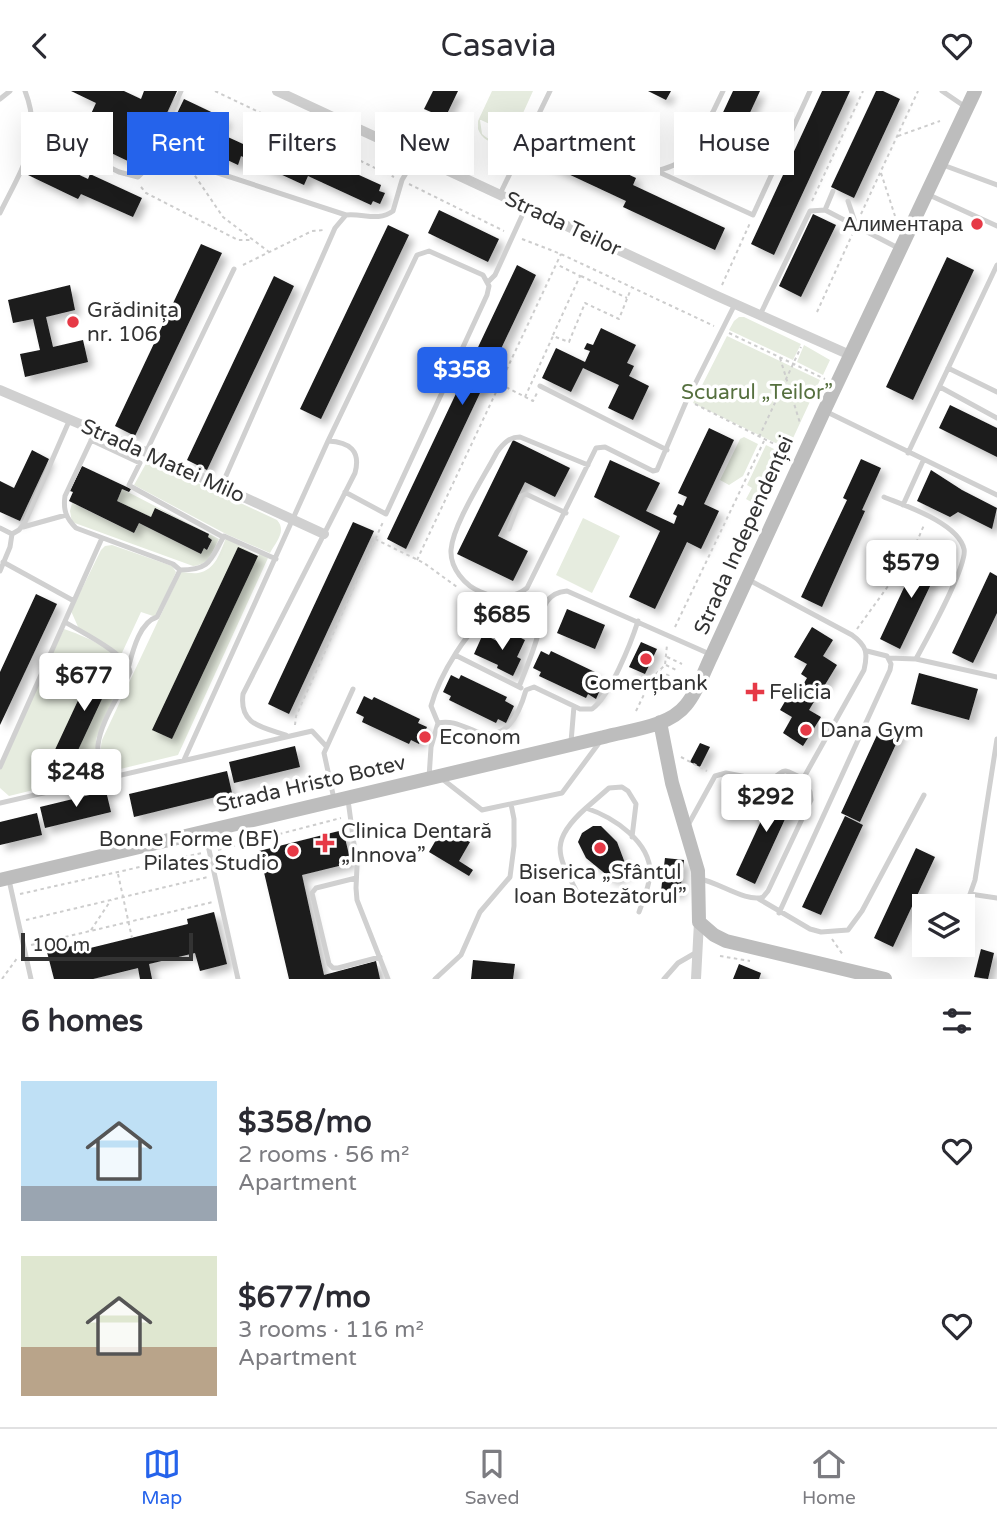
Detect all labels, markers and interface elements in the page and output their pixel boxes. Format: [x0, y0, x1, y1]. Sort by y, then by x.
icon: back [21, 27, 59, 65]
text: Casavia [440, 27, 557, 65]
icon: heart [938, 27, 976, 65]
chip: Buy [21, 112, 113, 175]
chip: Rent [127, 112, 229, 175]
chip: Filters [243, 112, 361, 175]
chip: New [375, 112, 474, 175]
chip: Apartment [488, 112, 660, 175]
chip: House [674, 112, 794, 175]
street label: Strada Teilor [501, 186, 625, 262]
place label: Алиментара [843, 212, 963, 237]
marker: Алиментара [969, 216, 985, 232]
place label: Grădinița nr. 106 [87, 298, 179, 347]
marker: Grădinița nr. 106 [65, 314, 81, 330]
pin: $358 [421, 347, 503, 407]
text: $358 [433, 356, 491, 384]
park label: Scuarul „Teilor” [681, 380, 833, 405]
street label: Strada Matei Milo [77, 414, 249, 508]
street label: Strada Independenței [689, 432, 799, 638]
pin: $579 [870, 540, 952, 600]
text: $579 [882, 549, 940, 577]
pin: $685 [461, 593, 543, 652]
text: $685 [473, 601, 531, 629]
marker: Comerțbank [638, 651, 654, 667]
pin: $677 [43, 653, 125, 713]
text: $677 [55, 662, 113, 690]
place label: Comerțbank [584, 671, 708, 696]
place label: Felicia [769, 680, 832, 705]
marker: Felicia [747, 684, 763, 700]
place label: Dana Gym [820, 718, 924, 743]
marker: Dana Gym [798, 722, 814, 738]
place label: Econom [439, 725, 521, 750]
marker: Econom [417, 729, 433, 745]
pin: $248 [35, 749, 117, 809]
street label: Strada Hristo Botev [214, 750, 408, 818]
text: $248 [47, 758, 105, 786]
pin: $292 [725, 775, 807, 834]
text: $292 [737, 783, 795, 811]
place label: Clinica Dentară „Innova” [341, 819, 492, 868]
place label: Bonne Forme (BF) Pilates Studio [99, 827, 279, 876]
marker: Clinica Dentară „Innova” [315, 833, 335, 853]
marker: Biserica „Sfântul Ioan Botezătorul” [592, 840, 608, 856]
marker: Bonne Forme (BF) Pilates Studio [285, 843, 301, 859]
place label: Biserica „Sfântul Ioan Botezătorul” [514, 860, 686, 909]
map controls [912, 894, 975, 957]
button: layers [912, 894, 975, 957]
scale bar [21, 930, 192, 962]
text: 100 m [32, 934, 90, 956]
icon: filters [938, 1002, 976, 1040]
text: 6 homes [21, 1003, 143, 1040]
text: $358/mo [238, 1104, 372, 1141]
icon: home [77, 1109, 161, 1193]
icon: heart [938, 1132, 976, 1170]
text: 2 rooms · 56 m² [238, 1141, 409, 1169]
text: Apartment [238, 1169, 357, 1197]
text: $677/mo [238, 1279, 371, 1316]
icon: home [77, 1284, 161, 1368]
icon: heart [938, 1307, 976, 1345]
text: 3 rooms · 116 m² [238, 1316, 424, 1344]
text: Apartment [238, 1344, 357, 1372]
tab: Map [141, 1445, 182, 1509]
tab: Saved [465, 1445, 520, 1509]
tab: Home [802, 1445, 856, 1509]

